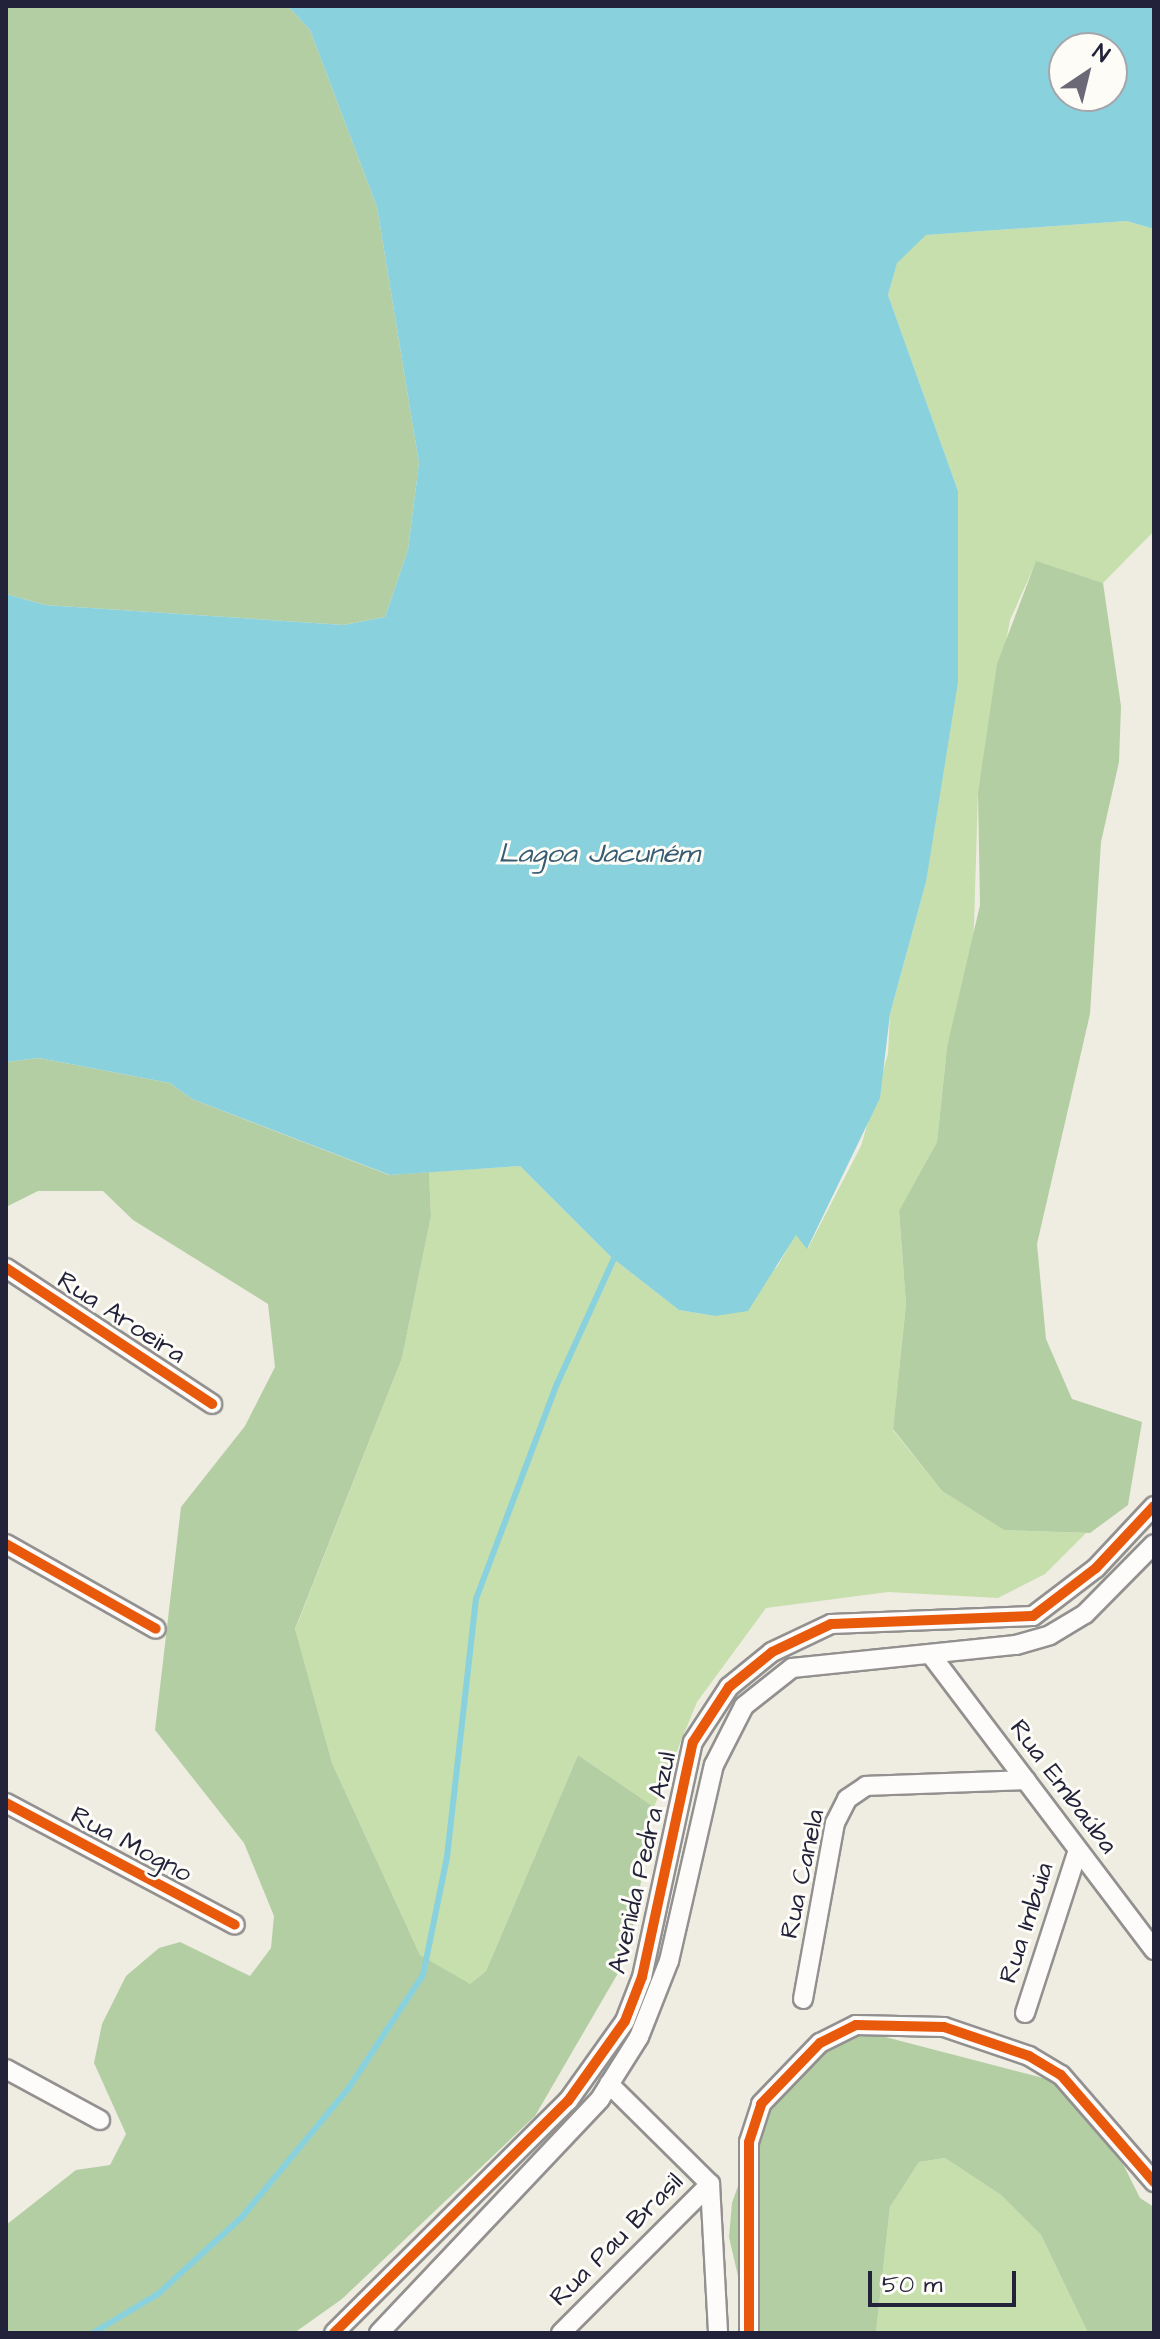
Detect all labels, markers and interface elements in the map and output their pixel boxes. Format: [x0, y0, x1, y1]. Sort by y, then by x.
north arrow [1048, 32, 1128, 112]
text: N [1086, 37, 1115, 70]
water label: Lagoa Jacuném [498, 837, 700, 871]
street label: Rua Aroeira [51, 1265, 191, 1371]
street label: Rua Embaúba [1002, 1714, 1124, 1860]
street label: Avenida Pedra Azul [602, 1749, 684, 1977]
street label: Rua Mogno [65, 1800, 197, 1890]
street label: Rua Canela [774, 1806, 832, 1942]
street label: Rua Imbuia [993, 1859, 1061, 1987]
street label: Rua Pau Brasil [544, 2167, 690, 2313]
scale bar [872, 2255, 1020, 2305]
text: 50 m [882, 2268, 942, 2302]

